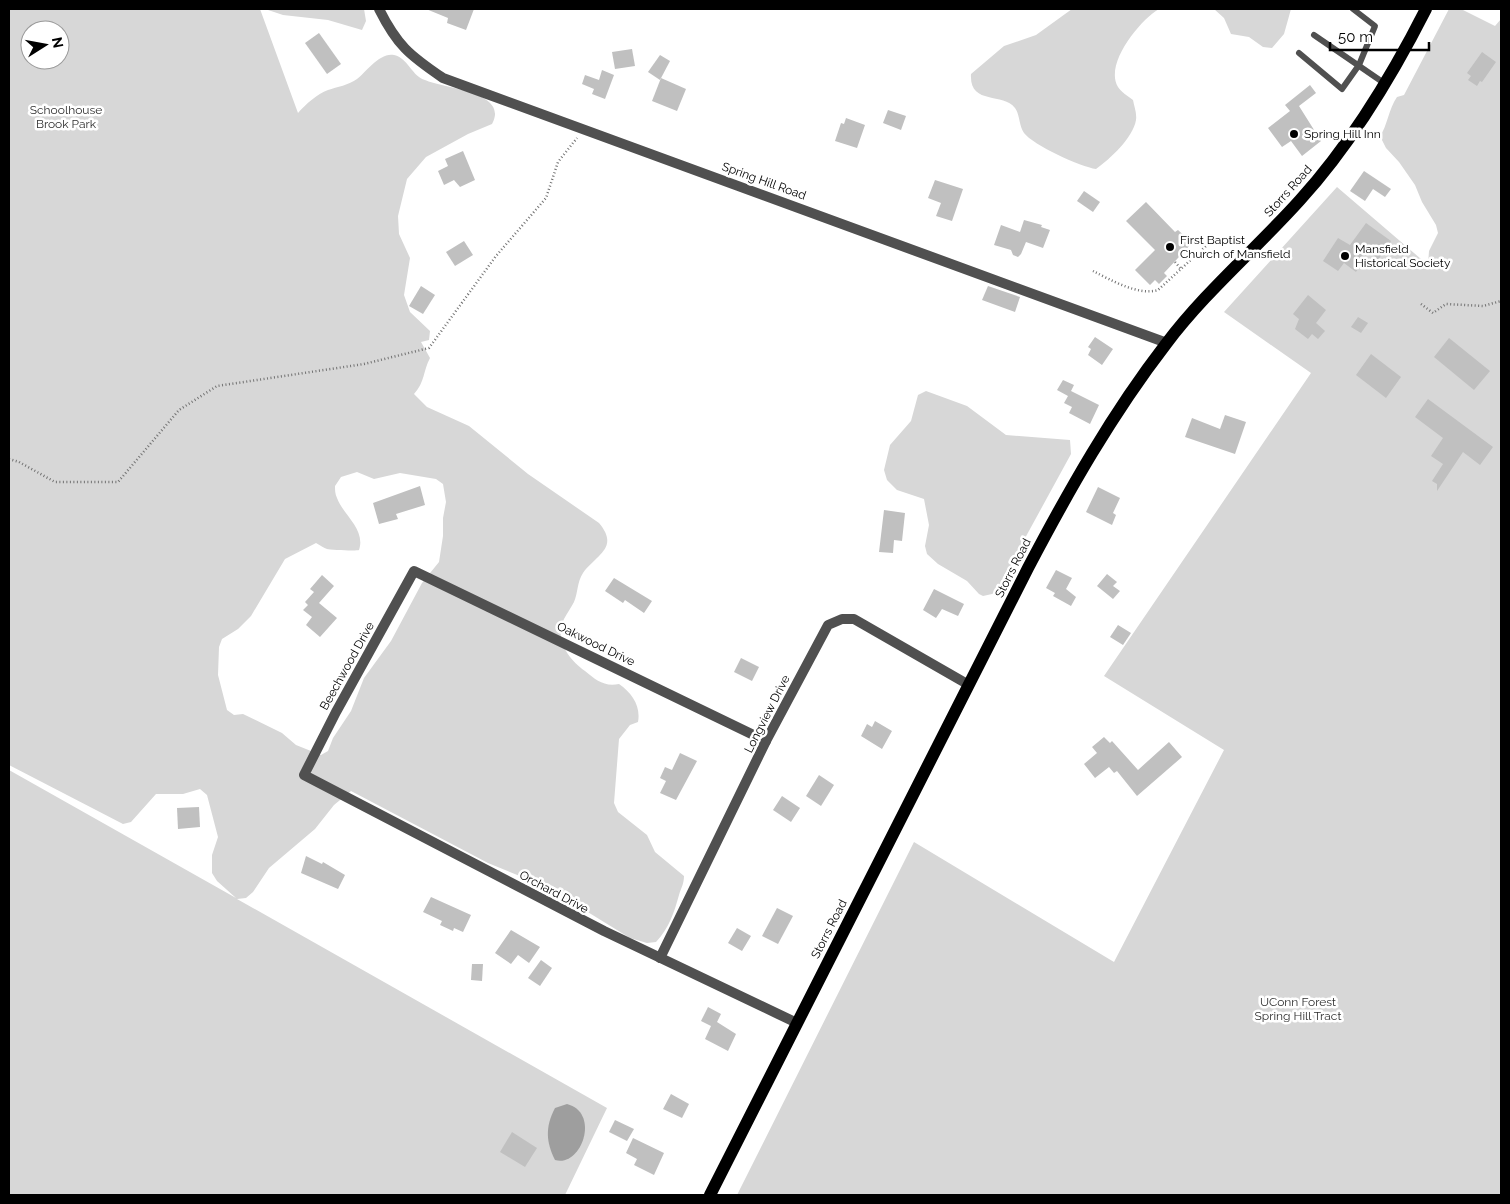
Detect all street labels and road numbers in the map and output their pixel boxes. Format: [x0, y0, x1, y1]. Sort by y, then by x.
street label: Spring Hill Road [720, 159, 808, 203]
street label: Storrs Road [1261, 162, 1315, 220]
street label: Storrs Road [992, 536, 1034, 600]
street label: Oakwood Drive [555, 619, 637, 669]
street label: Beechwood Drive [317, 620, 377, 712]
street label: Longview Drive [741, 673, 793, 755]
street label: Orchard Drive [517, 868, 591, 916]
street label: Storrs Road [808, 897, 850, 961]

